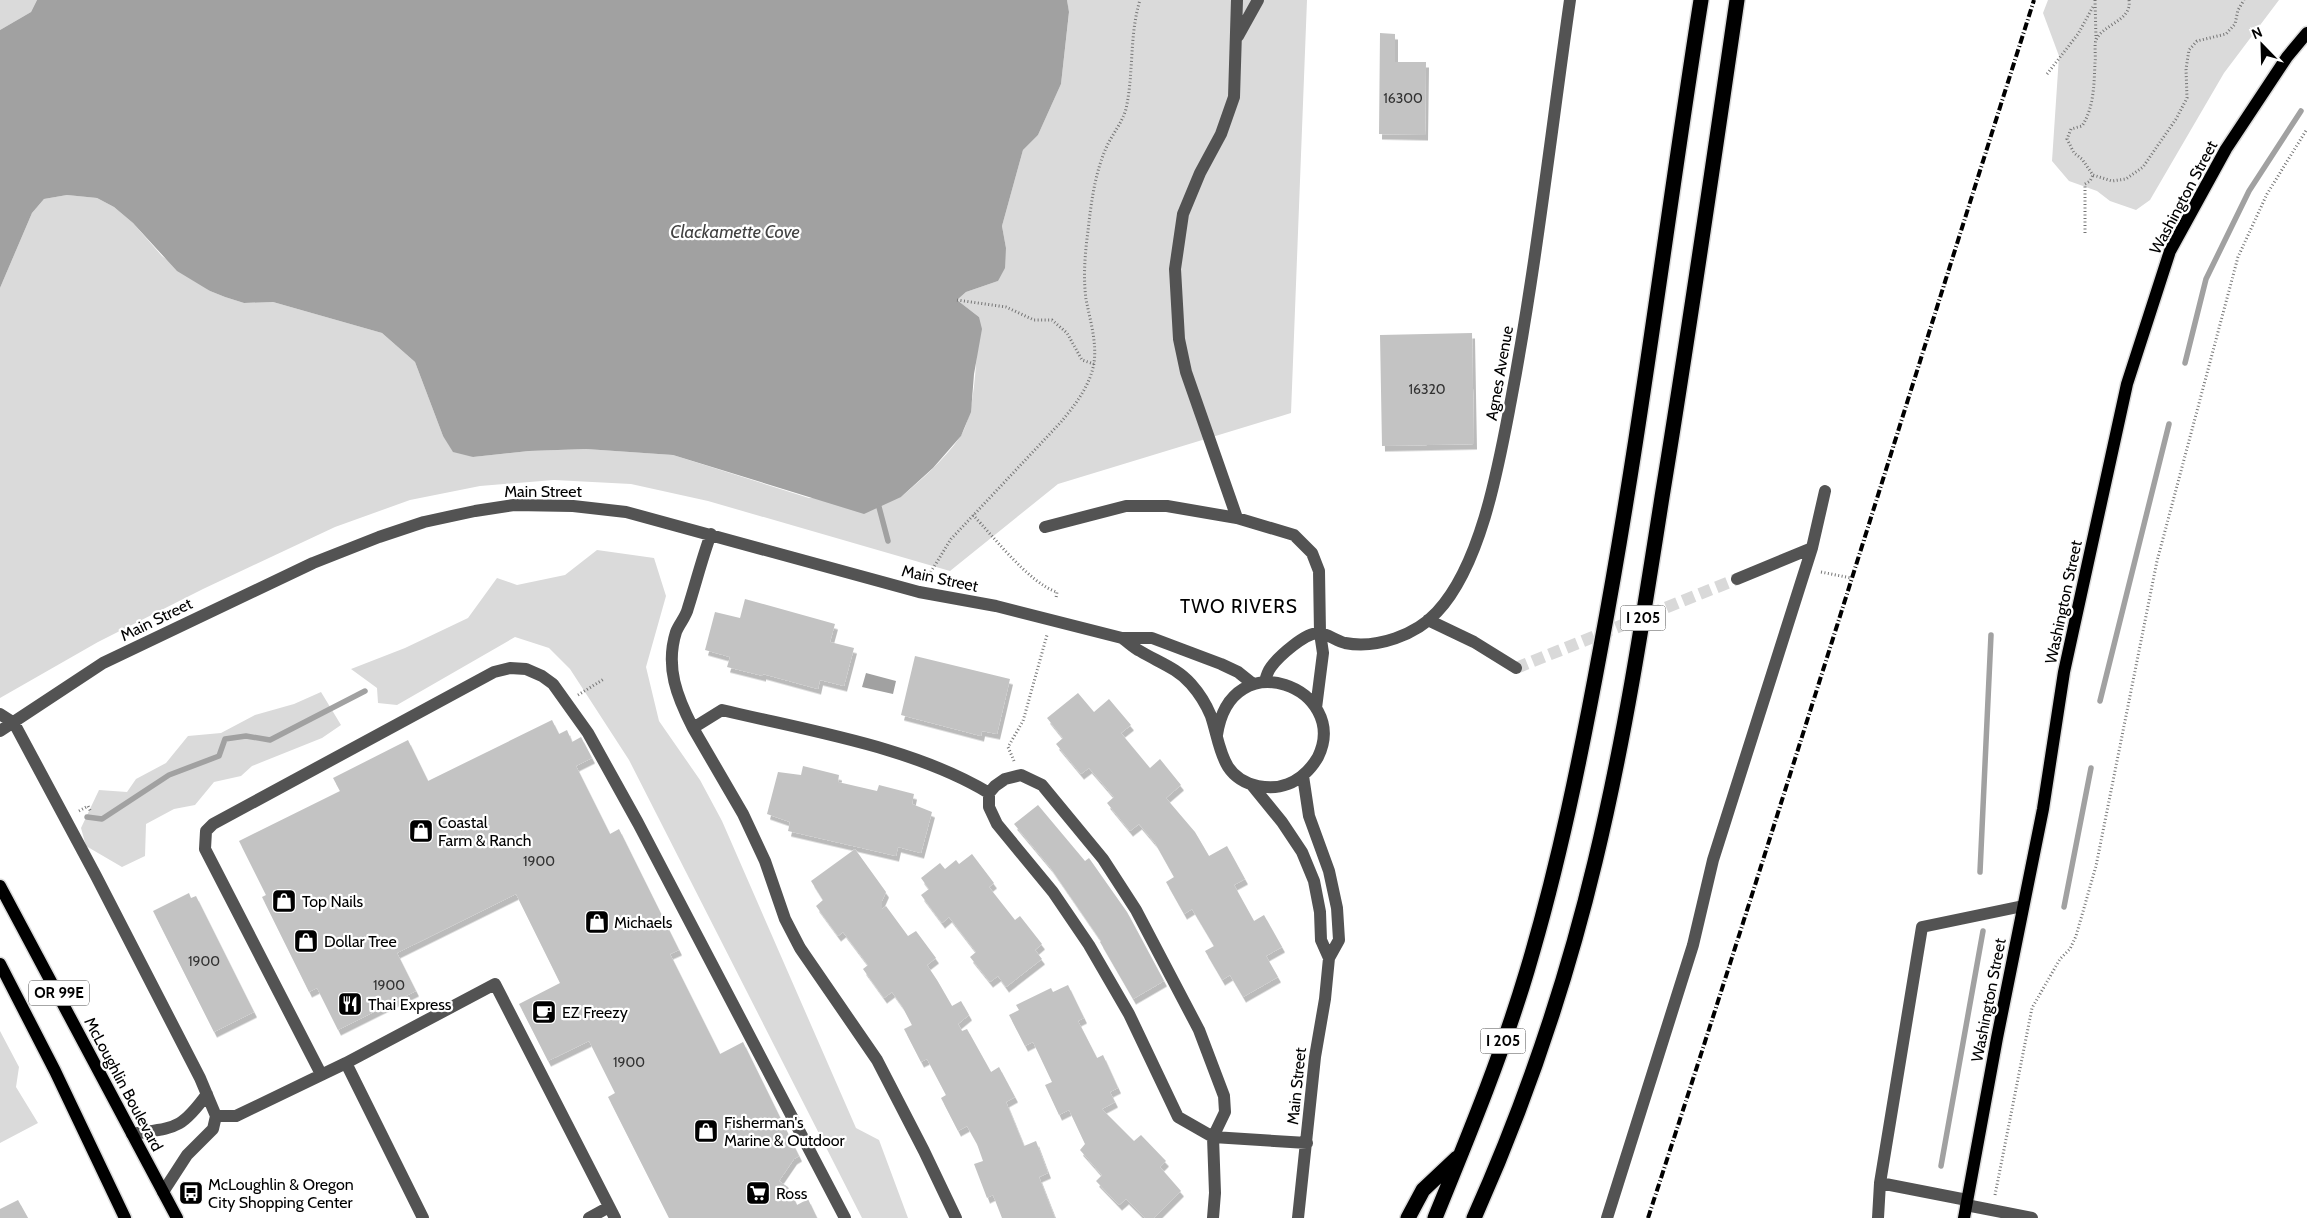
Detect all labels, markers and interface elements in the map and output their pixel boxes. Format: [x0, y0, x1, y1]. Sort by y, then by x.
north arrow [2237, 20, 2287, 70]
text: N [2249, 23, 2265, 43]
house number: 16300 [1383, 89, 1423, 107]
street label: Washington Street [2146, 137, 2222, 257]
water label: Clackamette Cove [670, 221, 800, 243]
street label: Agnes Avenue [1482, 324, 1517, 422]
house number: 16320 [1408, 380, 1446, 398]
street label: Main Street [504, 482, 582, 501]
street label: Washington Street [2041, 538, 2086, 665]
street label: Main Street [900, 561, 980, 596]
street label: Main Street [117, 594, 196, 645]
district label: TWO RIVERS [1180, 595, 1298, 618]
road number: I 205 [1620, 606, 1666, 630]
place label: Coastal Farm & Ranch [438, 813, 531, 850]
shop icon: Coastal Farm & Ranch [408, 818, 434, 844]
house number: 1900 [523, 852, 555, 870]
shop icon: Top Nails [271, 888, 297, 914]
place label: Top Nails [302, 892, 364, 911]
shop icon: Michaels [584, 909, 610, 935]
place label: Michaels [614, 913, 673, 932]
shop icon: Dollar Tree [293, 928, 319, 954]
place label: Dollar Tree [324, 932, 397, 951]
street label: Washington Street [1967, 936, 2010, 1064]
house number: 1900 [188, 952, 220, 970]
house number: 1900 [373, 976, 405, 994]
road number: OR 99E [29, 980, 89, 1006]
restaurant icon: Thai Express [337, 991, 363, 1017]
place label: Thai Express [368, 995, 452, 1014]
cafe icon: EZ Freezy [531, 999, 557, 1025]
place label: EZ Freezy [562, 1003, 628, 1022]
street label: McLoughlin Boulevard [80, 1014, 167, 1155]
road number: I 205 [1480, 1028, 1526, 1054]
street label: Main Street [1283, 1046, 1310, 1126]
house number: 1900 [613, 1053, 645, 1071]
place label: Fisherman's Marine & Outdoor [724, 1113, 846, 1150]
shop icon: Fisherman's Marine & Outdoor [693, 1118, 719, 1144]
place label: McLoughlin & Oregon City Shopping Center [208, 1175, 354, 1212]
bus stop icon: McLoughlin & Oregon City Shopping Center [178, 1180, 204, 1206]
supermarket icon: Ross [745, 1180, 771, 1206]
place label: Ross [776, 1184, 808, 1203]

